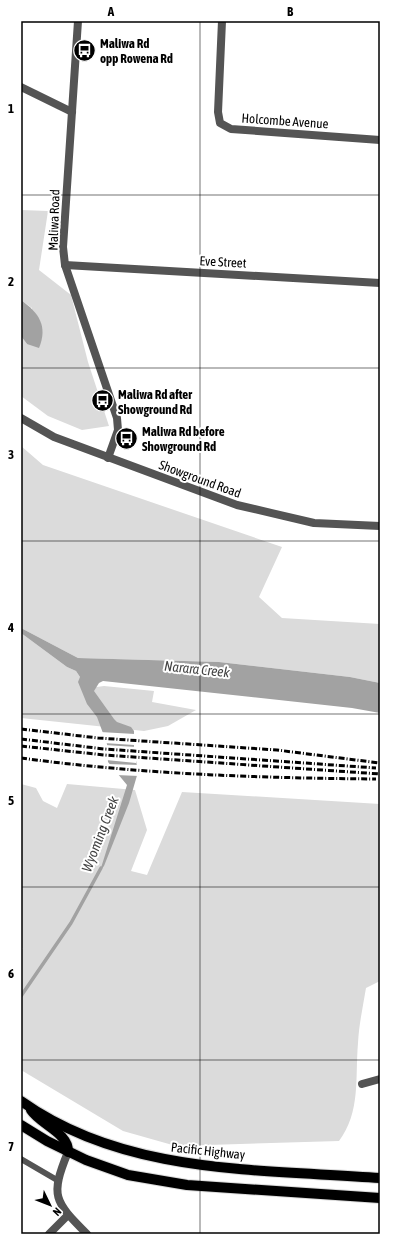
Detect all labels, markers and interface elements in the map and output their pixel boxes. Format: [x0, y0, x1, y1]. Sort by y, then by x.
text: A [107, 4, 115, 19]
text: B [287, 4, 294, 19]
place label: Maliwa Rd opp Rowena Rd [100, 36, 173, 66]
bus stop icon: Maliwa Rd opp Rowena Rd [71, 37, 97, 63]
text: 1 [8, 101, 14, 116]
street label: Holcombe Avenue [241, 110, 329, 132]
street label: Maliwa Road [45, 189, 63, 251]
street label: Eve Street [199, 253, 247, 271]
text: 2 [8, 274, 14, 289]
place label: Maliwa Rd after Showground Rd [118, 387, 193, 417]
bus stop icon: Maliwa Rd after Showground Rd [89, 388, 115, 414]
place label: Maliwa Rd before Showground Rd [142, 424, 225, 454]
bus stop icon: Maliwa Rd before Showground Rd [114, 425, 140, 451]
text: 3 [8, 447, 14, 462]
street label: Showground Road [157, 457, 243, 501]
text: 4 [7, 620, 14, 635]
water label: Narara Creek [163, 658, 231, 680]
text: 5 [8, 793, 14, 808]
water label: Wyoming Creek [78, 793, 122, 874]
text: 6 [8, 966, 14, 981]
text: 7 [8, 1139, 14, 1154]
street label: Pacific Highway [170, 1140, 247, 1162]
north arrow [30, 1185, 70, 1225]
text: N [51, 1205, 64, 1218]

